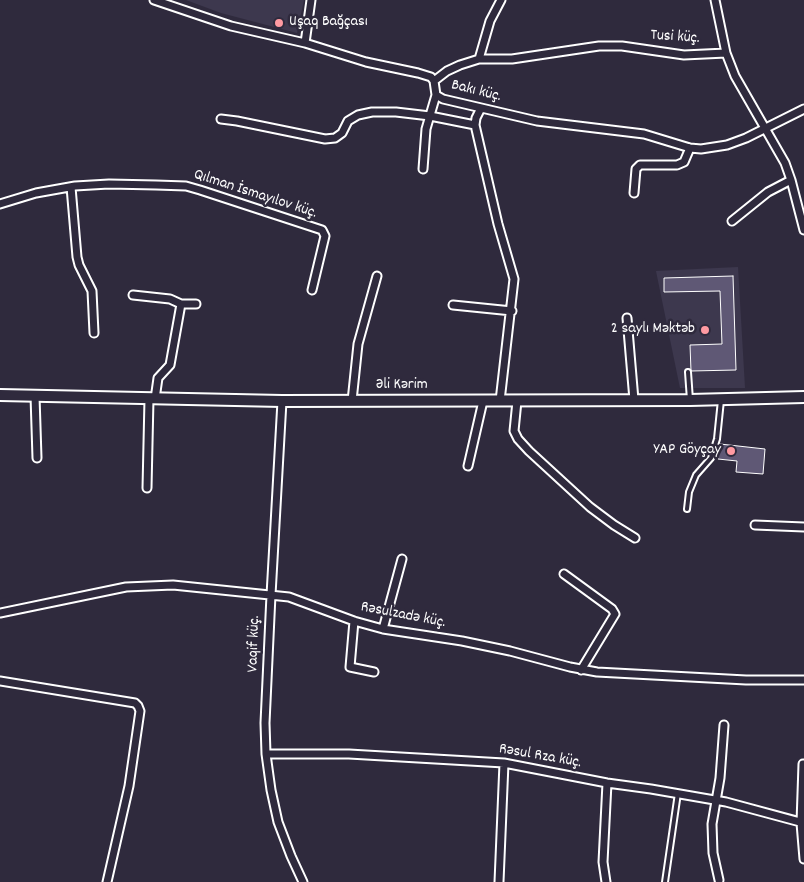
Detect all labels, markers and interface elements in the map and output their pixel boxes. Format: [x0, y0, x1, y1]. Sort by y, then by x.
place label: Uşaq Bağçası [289, 13, 368, 33]
marker: Uşaq Bağçası [273, 17, 285, 29]
street label: Tusi küç. [650, 27, 700, 49]
street label: Bakı küç. [449, 77, 503, 107]
street label: Qılman İsmayılov küç. [191, 166, 319, 224]
place label: 2 saylı Məktəb [611, 320, 695, 340]
marker: 2 saylı Məktəb [699, 324, 711, 336]
street label: Əli Kərim [376, 376, 428, 396]
place label: YAP Göyçay [653, 441, 721, 461]
marker: YAP Göyçay [725, 445, 737, 457]
street label: Rəsulzadə küç. [359, 598, 447, 634]
street label: Vaqif küç. [244, 615, 266, 673]
street label: Rəsul Rza küç. [497, 740, 583, 774]

